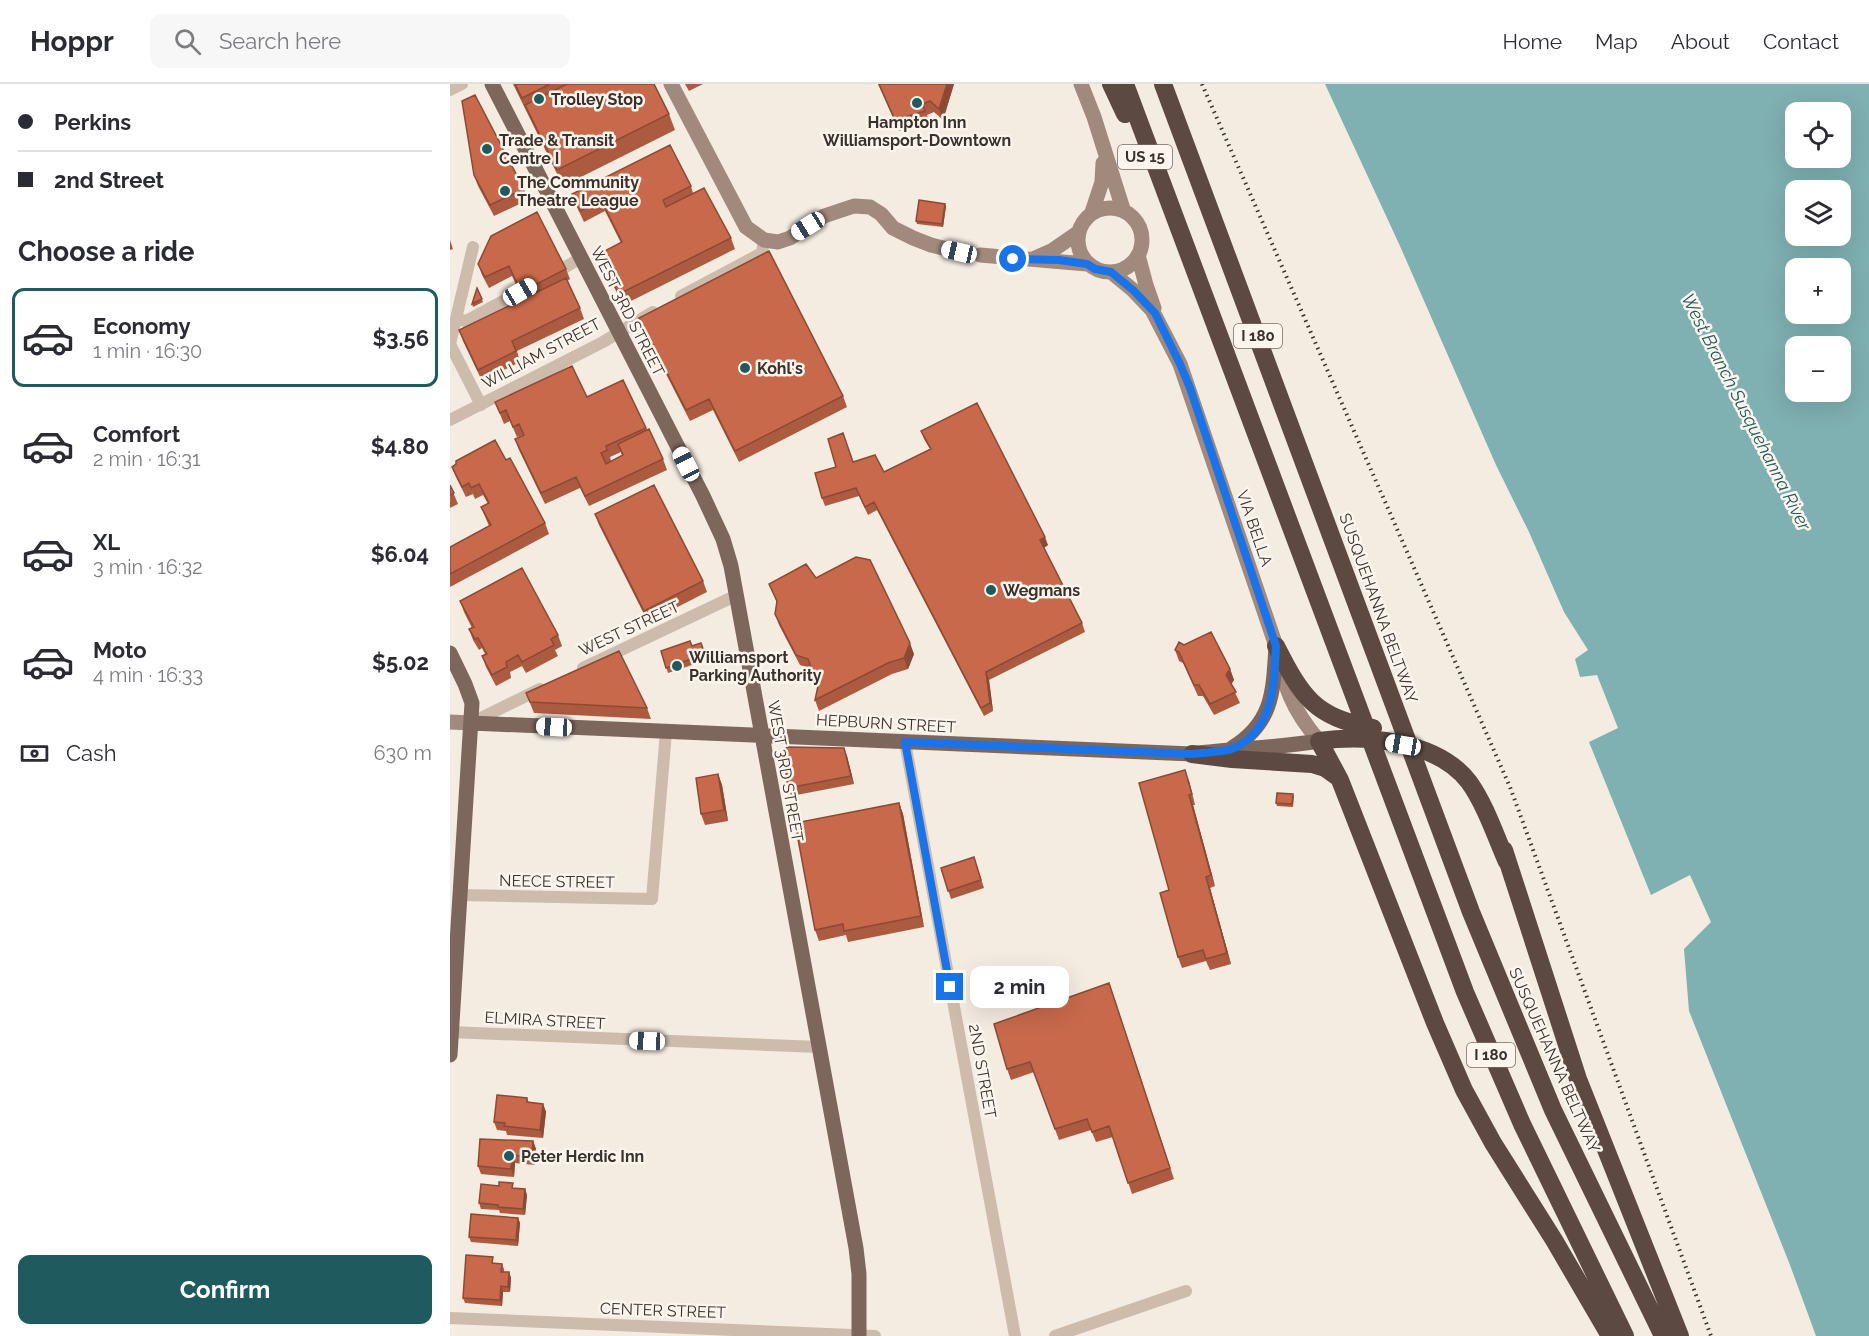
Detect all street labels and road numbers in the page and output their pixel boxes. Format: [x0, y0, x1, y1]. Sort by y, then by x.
road number: US 15 [1118, 145, 1172, 169]
street label: WEST 3RD STREET [587, 243, 669, 380]
street label: WILLIAM STREET [479, 314, 604, 393]
road number: I 180 [1234, 324, 1282, 348]
street label: VIA BELLA [1233, 488, 1276, 569]
street label: SUSQUEHANNA BELTWAY [1335, 511, 1422, 706]
street label: WEST STREET [576, 597, 683, 660]
street label: WEST 3RD STREET [764, 699, 807, 843]
street label: HEPBURN STREET [815, 710, 957, 737]
street label: NEECE STREET [499, 871, 615, 892]
street label: SUSQUEHANNA BELTWAY [1505, 965, 1604, 1156]
street label: ELMIRA STREET [484, 1008, 606, 1033]
street label: 2ND STREET [965, 1022, 1000, 1120]
road number: I 180 [1467, 1043, 1515, 1067]
street label: CENTER STREET [600, 1299, 727, 1322]

